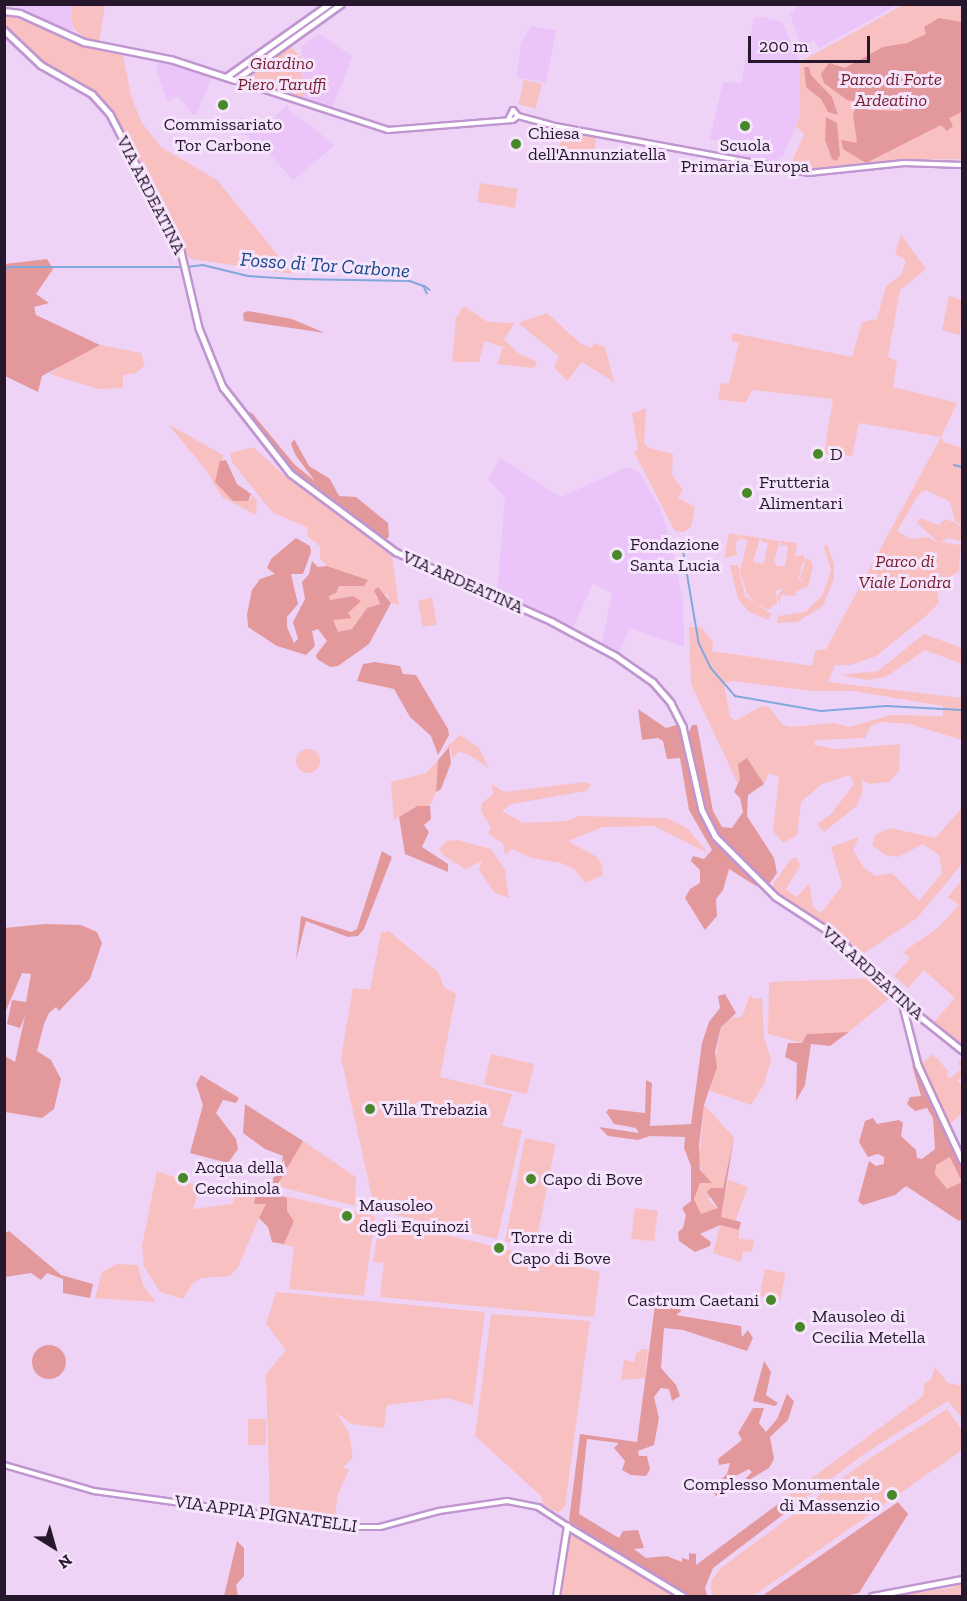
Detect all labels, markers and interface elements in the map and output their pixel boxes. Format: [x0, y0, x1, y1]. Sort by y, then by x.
scale bar [751, 24, 872, 62]
text: 200 m [759, 35, 809, 57]
park label: Giardino Piero Taruffi [237, 53, 327, 96]
park label: Parco di Forte Ardeatino [840, 69, 942, 112]
marker: Commissariato Tor Carbone [216, 98, 230, 112]
place label: Commissariato Tor Carbone [164, 114, 282, 156]
marker: Scuola Primaria Europa [738, 119, 752, 133]
place label: Chiesa dell'Annunziatella [528, 123, 666, 166]
street label: VIA ARDEATINA [112, 132, 190, 258]
place label: Scuola Primaria Europa [681, 135, 809, 178]
marker: Chiesa dell'Annunziatella [509, 137, 523, 151]
water label: Fosso di Tor Carbone [239, 247, 411, 283]
place label: D [830, 443, 843, 465]
marker: D [811, 447, 825, 461]
place label: Frutteria Alimentari [759, 472, 843, 514]
marker: Frutteria Alimentari [740, 486, 754, 500]
place label: Fondazione Santa Lucia [630, 534, 720, 576]
street label: VIA ARDEATINA [399, 545, 527, 619]
marker: Fondazione Santa Lucia [608, 546, 626, 564]
park label: Parco di Viale Londra [859, 551, 951, 594]
street label: VIA ARDEATINA [817, 921, 929, 1025]
place label: Villa Trebazia [382, 1098, 488, 1120]
marker: Villa Trebazia [363, 1102, 377, 1116]
place label: Acqua della Cecchinola [195, 1157, 284, 1200]
place label: Capo di Bove [543, 1168, 643, 1190]
marker: Acqua della Cecchinola [176, 1171, 190, 1185]
marker: Capo di Bove [524, 1172, 538, 1186]
place label: Mausoleo degli Equinozi [359, 1195, 469, 1238]
marker: Mausoleo degli Equinozi [340, 1209, 354, 1223]
place label: Torre di Capo di Bove [511, 1227, 611, 1270]
marker: Torre di Capo di Bove [492, 1241, 506, 1255]
place label: Castrum Caetani [627, 1289, 759, 1311]
marker: Castrum Caetani [764, 1293, 778, 1307]
place label: Mausoleo di Cecilia Metella [812, 1306, 925, 1348]
marker: Mausoleo di Cecilia Metella [793, 1320, 807, 1334]
place label: Complesso Monumentale di Massenzio [683, 1474, 880, 1516]
marker: Complesso Monumentale di Massenzio [885, 1488, 899, 1502]
street label: VIA APPIA PIGNATELLI [173, 1490, 359, 1538]
north arrow [24, 1517, 84, 1577]
text: N [55, 1551, 76, 1573]

